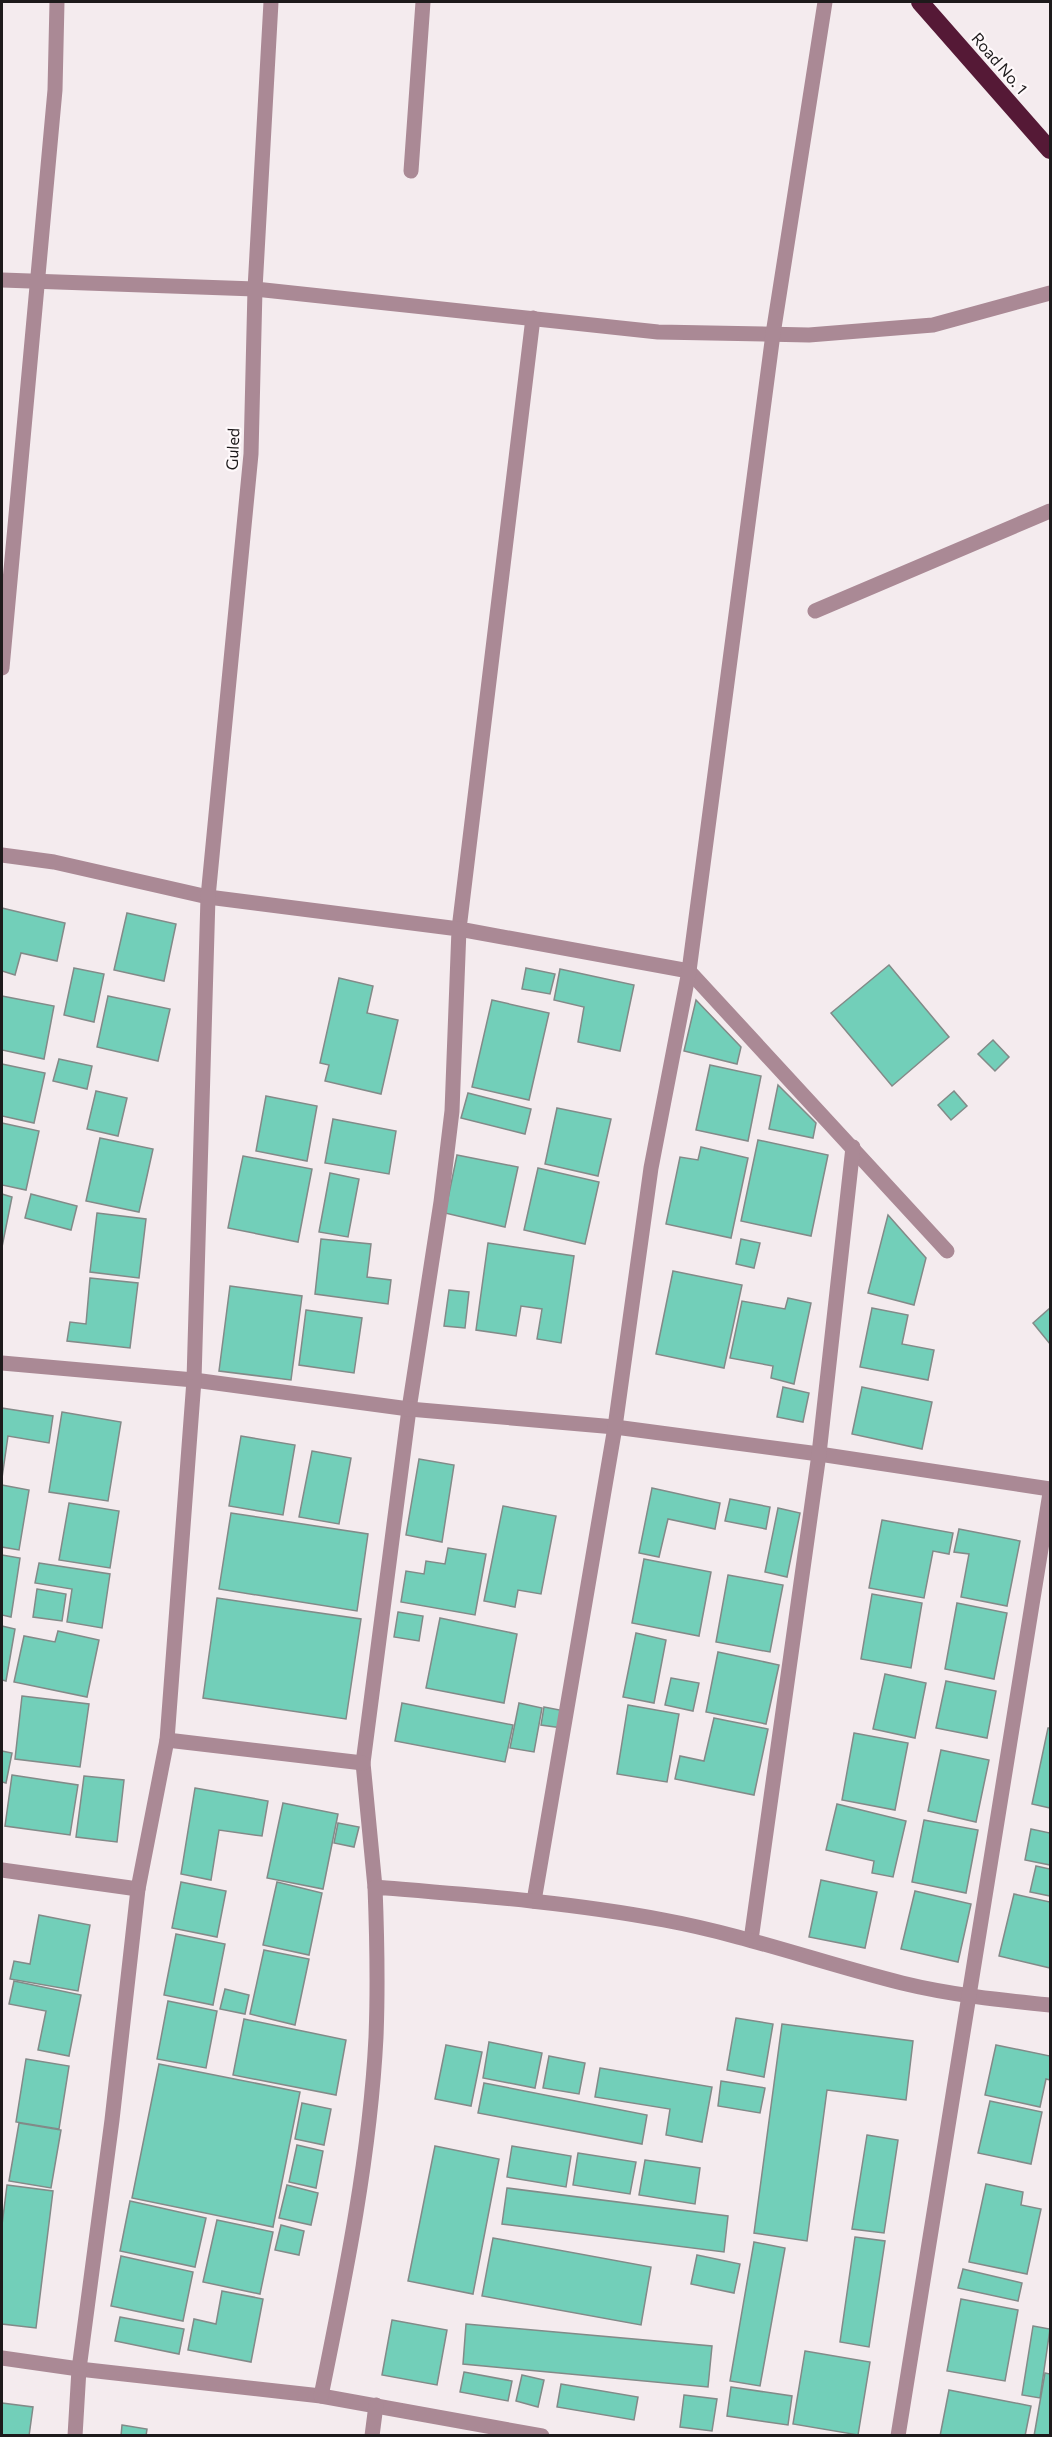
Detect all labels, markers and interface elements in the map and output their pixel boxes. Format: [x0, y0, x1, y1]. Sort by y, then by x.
street label: Road No. 1 [968, 28, 1032, 98]
street label: Guled [221, 427, 243, 471]

